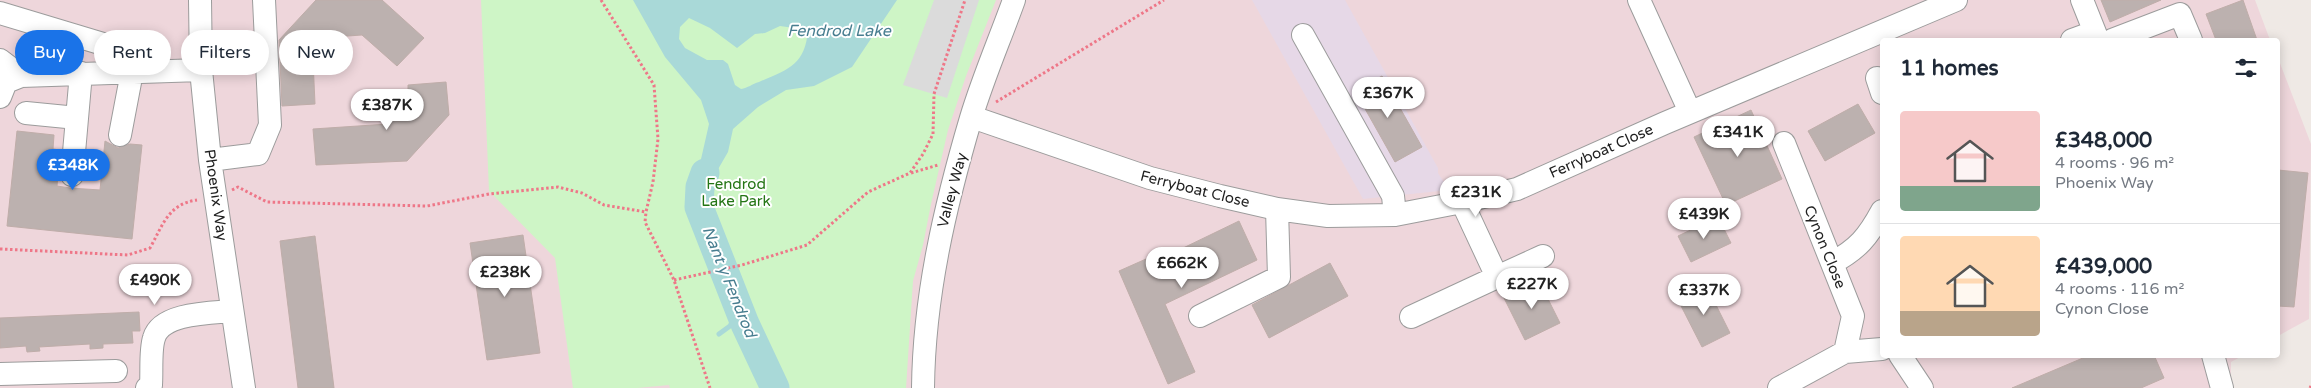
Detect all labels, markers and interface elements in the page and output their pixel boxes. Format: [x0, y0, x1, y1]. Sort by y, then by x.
water label: Fendrod Lake [787, 21, 892, 41]
chip: Buy [15, 30, 84, 75]
chip: Rent [94, 30, 171, 75]
chip: Filters [181, 30, 269, 75]
chip: New [279, 30, 353, 75]
icon: filters [2232, 54, 2260, 82]
text: 11 homes [1900, 56, 1999, 81]
pin: £367K [1353, 76, 1423, 119]
text: £367K [1363, 83, 1413, 103]
pin: £387K [352, 88, 422, 131]
text: £387K [362, 95, 412, 115]
pin: £341K [1703, 116, 1773, 158]
street label: Ferryboat Close [1546, 120, 1656, 182]
text: £341K [1713, 122, 1763, 142]
text: £348,000 [2055, 128, 2152, 153]
icon: home [1940, 131, 2000, 191]
pin: £348K [38, 148, 108, 191]
street label: Phoenix Way [201, 148, 231, 242]
street label: Valley Way [933, 151, 971, 229]
text: 4 rooms · 96 m² [2055, 153, 2174, 173]
text: £348K [48, 155, 98, 175]
street label: Ferryboat Close [1138, 167, 1252, 211]
text: Phoenix Way [2055, 173, 2154, 193]
park label: Fendrod Lake Park [701, 175, 771, 210]
pin: £231K [1441, 176, 1511, 218]
text: £231K [1451, 182, 1501, 202]
pin: £439K [1669, 198, 1739, 240]
street label: Cynon Close [1800, 203, 1850, 291]
text: £439K [1679, 204, 1729, 224]
water label: Nant y Fendrod [698, 223, 761, 342]
pin: £662K [1147, 246, 1217, 289]
text: £662K [1157, 253, 1207, 273]
text: £439,000 [2055, 254, 2152, 279]
pin: £238K [470, 256, 540, 298]
icon: home [1940, 256, 2000, 316]
text: £238K [480, 262, 530, 282]
pin: £490K [120, 264, 190, 306]
pin: £227K [1497, 268, 1567, 310]
text: £490K [130, 270, 180, 290]
text: £227K [1507, 274, 1557, 294]
pin: £337K [1669, 274, 1739, 316]
text: 4 rooms · 116 m² [2055, 279, 2184, 299]
text: £337K [1679, 280, 1729, 300]
text: Cynon Close [2055, 299, 2149, 319]

